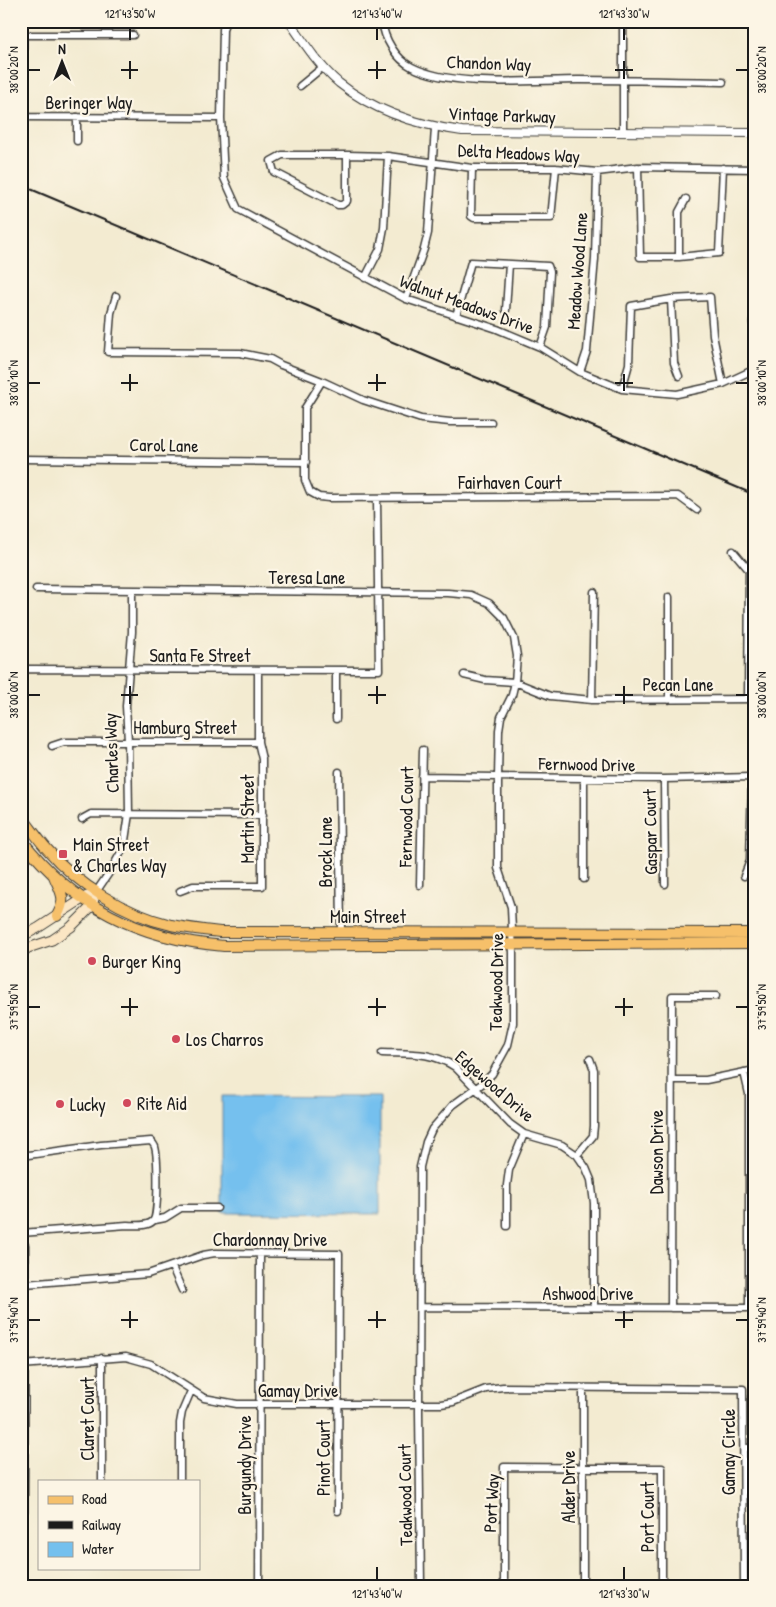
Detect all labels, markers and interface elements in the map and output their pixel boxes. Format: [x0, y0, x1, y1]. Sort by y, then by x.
text: 121°43'50"W [105, 5, 156, 22]
text: 121°43'40"W [352, 5, 403, 22]
text: 121°43'30"W [599, 5, 650, 22]
north arrow [38, 38, 88, 88]
text: N [58, 39, 66, 58]
text: 38°00'20"N [5, 46, 22, 94]
text: 38°00'20"N [753, 46, 770, 94]
street label: Chandon Way [446, 49, 532, 77]
street label: Beringer Way [45, 90, 133, 115]
street label: Vintage Parkway [448, 101, 557, 129]
street label: Delta Meadows Way [457, 137, 581, 169]
street label: Meadow Wood Lane [560, 212, 594, 330]
street label: Walnut Meadows Drive [396, 268, 538, 340]
text: 38°00'10"N [5, 360, 22, 406]
text: 38°00'10"N [753, 360, 770, 406]
street label: Carol Lane [129, 432, 199, 458]
street label: Fairhaven Court [457, 470, 563, 495]
street label: Teresa Lane [269, 565, 345, 590]
street label: Santa Fe Street [150, 643, 251, 668]
text: 38°00'00"N [5, 672, 22, 718]
street label: Pecan Lane [642, 672, 714, 697]
text: 38°00'00"N [753, 672, 770, 718]
street label: Charles Way [97, 712, 125, 794]
street label: Hamburg Street [133, 715, 237, 740]
street label: Fernwood Drive [537, 751, 636, 777]
street label: Fernwood Court [393, 766, 419, 868]
street label: Martin Street [235, 774, 260, 864]
street label: Gaspar Court [637, 788, 663, 875]
street label: Brock Lane [313, 817, 338, 887]
place label: Main Street & Charles Way [73, 832, 167, 878]
marker: Main Street & Charles Way [57, 848, 69, 860]
street label: Main Street [330, 904, 407, 929]
street label: Teakwood Drive [483, 933, 509, 1031]
place label: Burger King [102, 949, 181, 974]
marker: Burger King [86, 955, 98, 967]
text: 37°59'50"N [5, 984, 22, 1030]
text: 37°59'50"N [753, 984, 770, 1030]
place label: Los Charros [186, 1027, 264, 1052]
marker: Los Charros [170, 1033, 182, 1045]
street label: Edgewood Drive [450, 1044, 540, 1128]
place label: Rite Aid [137, 1091, 187, 1116]
place label: Lucky [70, 1092, 106, 1117]
marker: Rite Aid [121, 1097, 133, 1109]
marker: Lucky [54, 1098, 66, 1110]
street label: Dawson Drive [644, 1110, 669, 1194]
street label: Chardonnay Drive [213, 1227, 327, 1252]
street label: Ashwood Drive [542, 1281, 634, 1306]
text: 37°59'40"N [5, 1297, 22, 1343]
text: 37°59'40"N [753, 1297, 770, 1343]
street label: Claret Court [75, 1376, 100, 1461]
street label: Gamay Drive [258, 1378, 338, 1403]
street label: Gamay Circle [716, 1409, 741, 1495]
street label: Burgundy Drive [232, 1415, 257, 1515]
street label: Pinot Court [311, 1419, 336, 1496]
street label: Teakwood Court [392, 1443, 418, 1546]
street label: Alder Drive [556, 1451, 581, 1523]
street label: Port Way [477, 1473, 505, 1533]
legend [38, 1480, 200, 1570]
street label: Port Court [635, 1481, 660, 1552]
text: Road [82, 1488, 107, 1509]
text: Railway [82, 1514, 121, 1535]
text: Water [82, 1538, 114, 1559]
text: 121°43'40"W [352, 1585, 403, 1602]
text: 121°43'30"W [599, 1585, 650, 1602]

